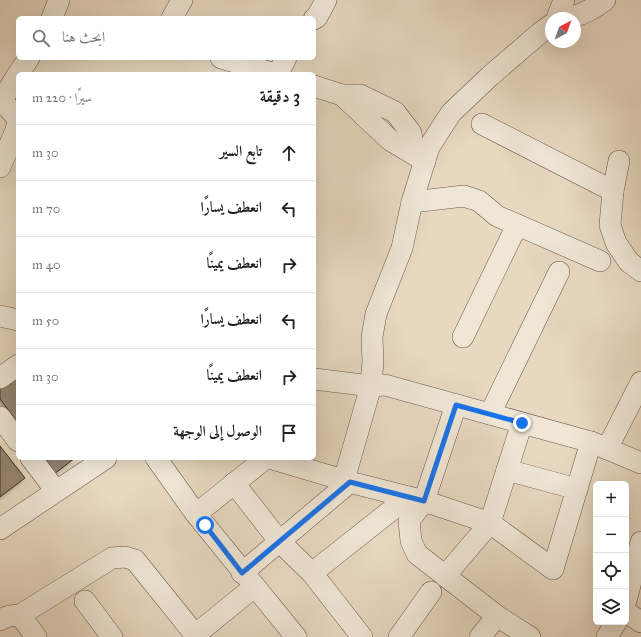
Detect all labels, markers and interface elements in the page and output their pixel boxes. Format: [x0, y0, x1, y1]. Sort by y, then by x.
north arrow [545, 12, 581, 48]
search box [16, 16, 316, 60]
icon: search [30, 27, 52, 49]
text: ابحث هنا [62, 28, 105, 46]
text: 3 دقيقة [260, 86, 300, 107]
text: سيرًا · 220 m [32, 90, 92, 106]
text: تابع السير [220, 142, 262, 160]
icon: ahead [278, 142, 300, 164]
text: 30 m [32, 145, 59, 161]
text: انعطف يسارًا [200, 198, 262, 216]
icon: left [278, 198, 300, 220]
text: 70 m [32, 201, 60, 217]
text: انعطف يمينًا [207, 254, 262, 272]
icon: right [278, 254, 300, 276]
text: 40 m [32, 257, 61, 273]
text: انعطف يسارًا [200, 310, 262, 328]
icon: left [278, 310, 300, 332]
text: 50 m [32, 313, 59, 329]
text: انعطف يمينًا [207, 366, 262, 384]
icon: right [278, 366, 300, 388]
text: 30 m [32, 369, 59, 385]
route end [513, 414, 531, 432]
text: الوصول إلى الوجهة [173, 422, 262, 440]
icon: arrive [278, 422, 300, 444]
map controls [593, 481, 629, 625]
button: + [593, 481, 629, 517]
route start [196, 516, 214, 534]
button: − [593, 517, 629, 553]
button: locate [593, 553, 629, 589]
button: layers [593, 589, 629, 625]

